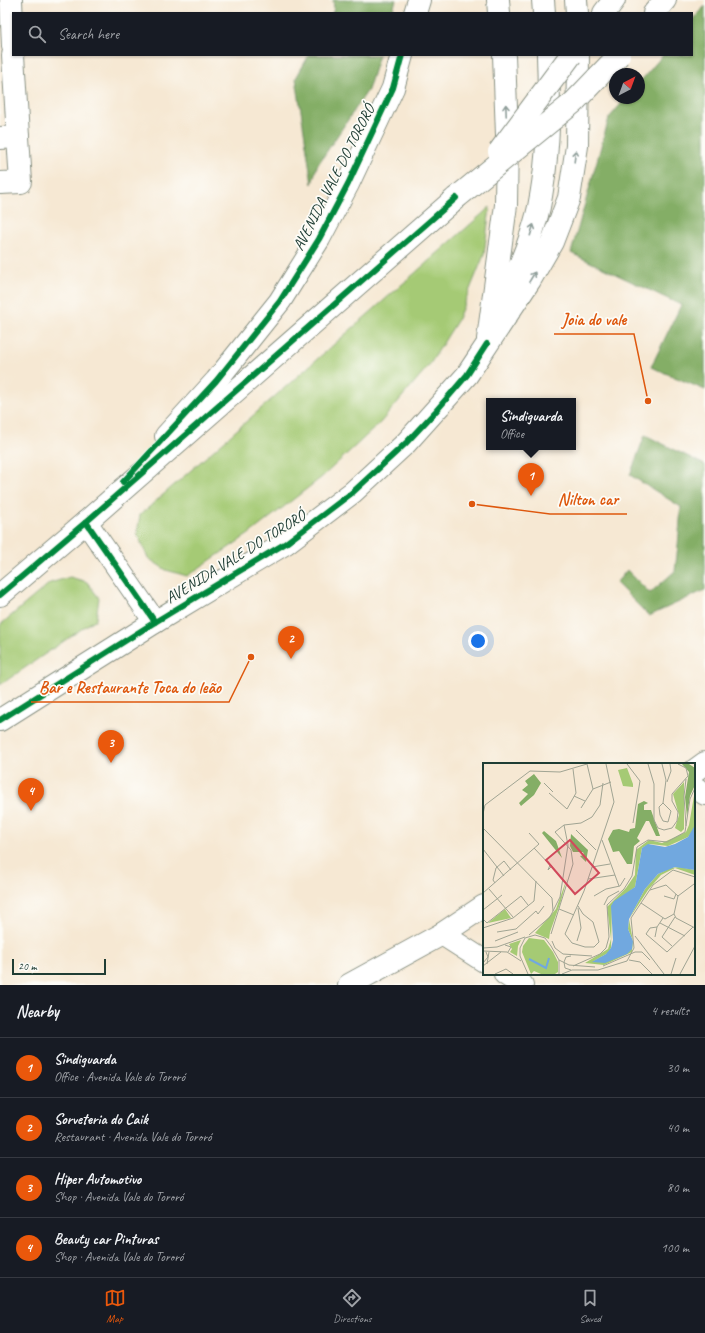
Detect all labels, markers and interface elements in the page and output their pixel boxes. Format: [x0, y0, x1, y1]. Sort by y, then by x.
search box [12, 12, 693, 56]
icon: search [26, 23, 48, 45]
text: Search here [58, 25, 119, 44]
north arrow [609, 68, 645, 104]
street label: AVENIDA VALE DO TORORÓ [288, 99, 380, 254]
one-way arrow [503, 104, 510, 117]
one-way arrow [571, 150, 579, 163]
one-way arrow [529, 223, 536, 236]
one-way arrow [528, 271, 536, 283]
callout: Joia do vale [554, 305, 634, 334]
text: Joia do vale [561, 309, 627, 330]
popup [486, 398, 576, 450]
text: Sindiguarda [500, 407, 562, 426]
text: Office [500, 426, 524, 442]
pin: 1 [518, 463, 544, 496]
callout: Nilton car [550, 485, 627, 514]
text: Nilton car [558, 489, 620, 510]
street label: AVENIDA VALE DO TORORÓ [162, 505, 311, 608]
pin: 2 [278, 626, 304, 659]
your location [468, 631, 488, 651]
callout: Bar e Restaurante Toca do leão [31, 673, 229, 702]
text: Bar e Restaurante Toca do leão [39, 677, 223, 698]
pin: 3 [98, 730, 124, 763]
inset map [483, 763, 695, 975]
pin: 4 [18, 778, 44, 811]
scale bar [12, 957, 106, 976]
text: 20 m [18, 959, 37, 973]
text: Nearby [16, 1001, 59, 1022]
text: 4 results [651, 1003, 689, 1019]
text: Sindiguarda [54, 1050, 116, 1069]
text: 1 [26, 1060, 32, 1076]
text: 30 m [667, 1060, 689, 1076]
text: Office · Avenida Vale do Tororó [54, 1069, 185, 1085]
text: Sorveteria do Caik [54, 1110, 148, 1129]
text: 2 [26, 1120, 32, 1136]
text: 40 m [667, 1120, 689, 1136]
text: Restaurant · Avenida Vale do Tororó [54, 1129, 212, 1145]
text: Hiper Automotivo [54, 1170, 141, 1189]
text: 3 [26, 1180, 32, 1196]
text: 80 m [667, 1180, 689, 1196]
text: Shop · Avenida Vale do Tororó [54, 1189, 183, 1205]
text: Beauty car Pinturas [54, 1230, 158, 1249]
text: 4 [26, 1240, 32, 1256]
text: 100 m [661, 1240, 689, 1256]
text: Shop · Avenida Vale do Tororó [54, 1249, 183, 1265]
tab: Map [104, 1287, 126, 1325]
tab: Directions [333, 1287, 372, 1325]
tab: Saved [579, 1287, 601, 1325]

